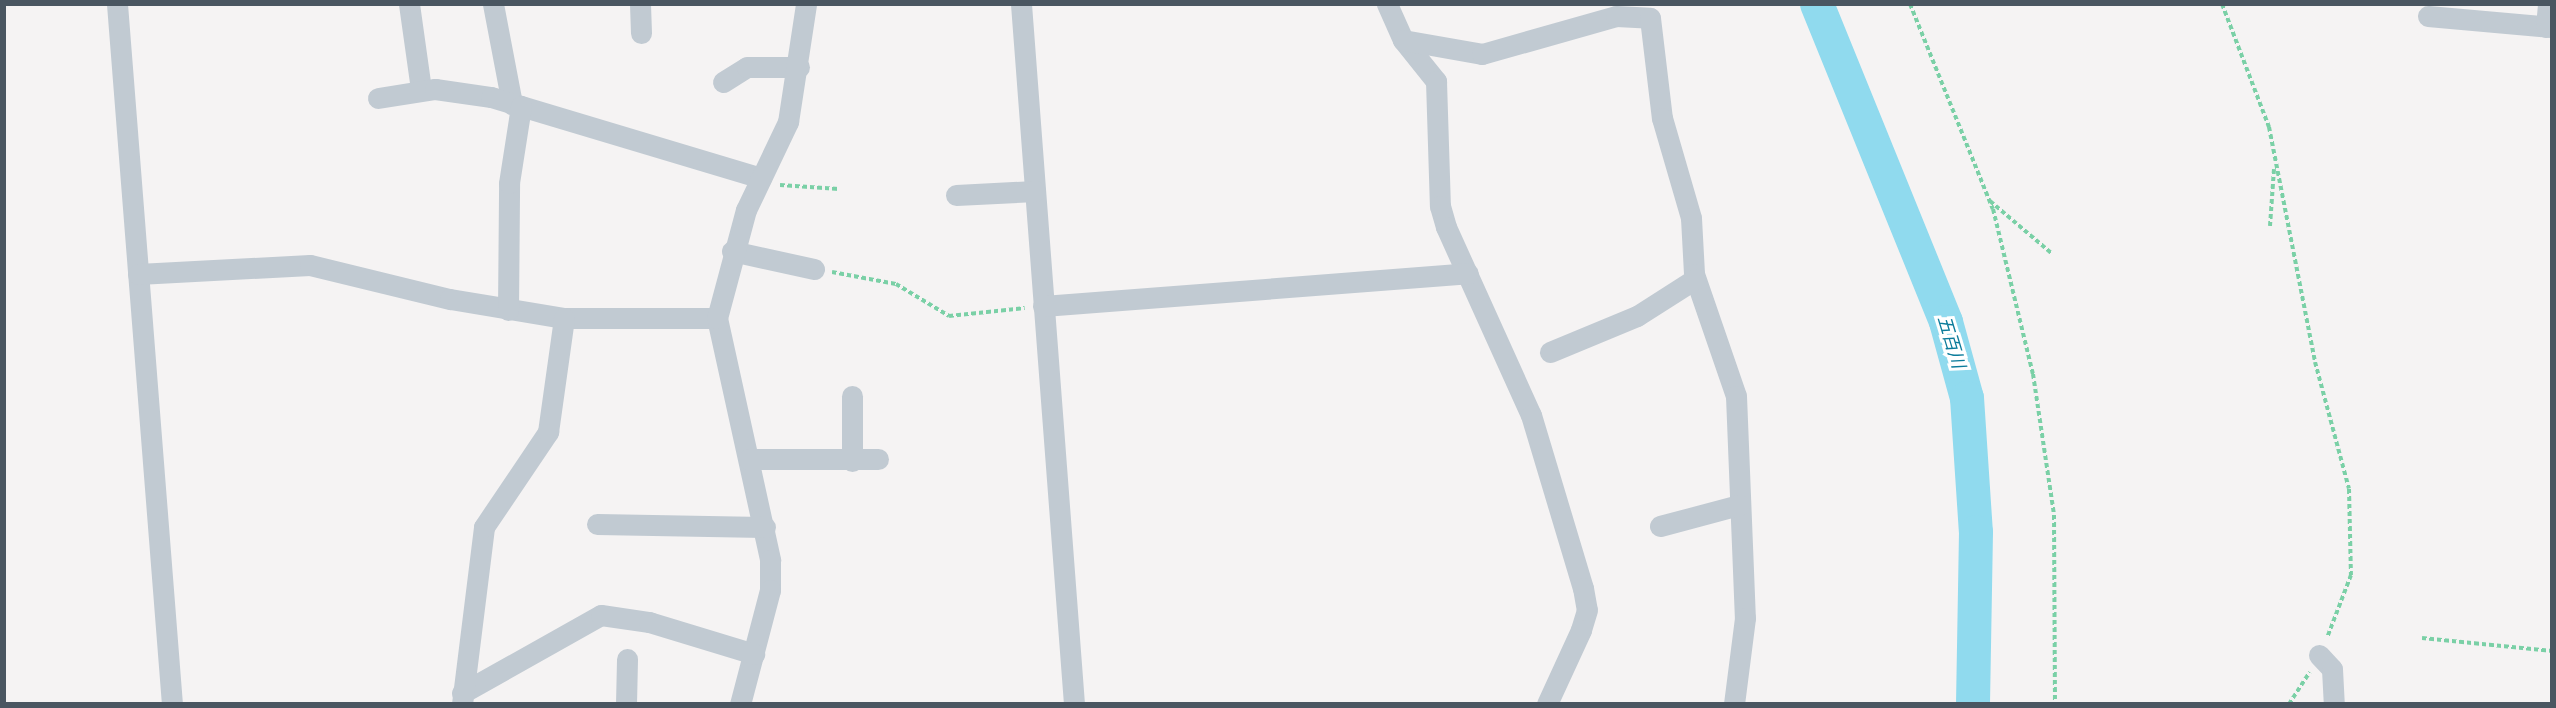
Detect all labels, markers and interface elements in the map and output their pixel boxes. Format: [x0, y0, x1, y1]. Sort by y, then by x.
water label: 五百川 [1933, 313, 1969, 371]

